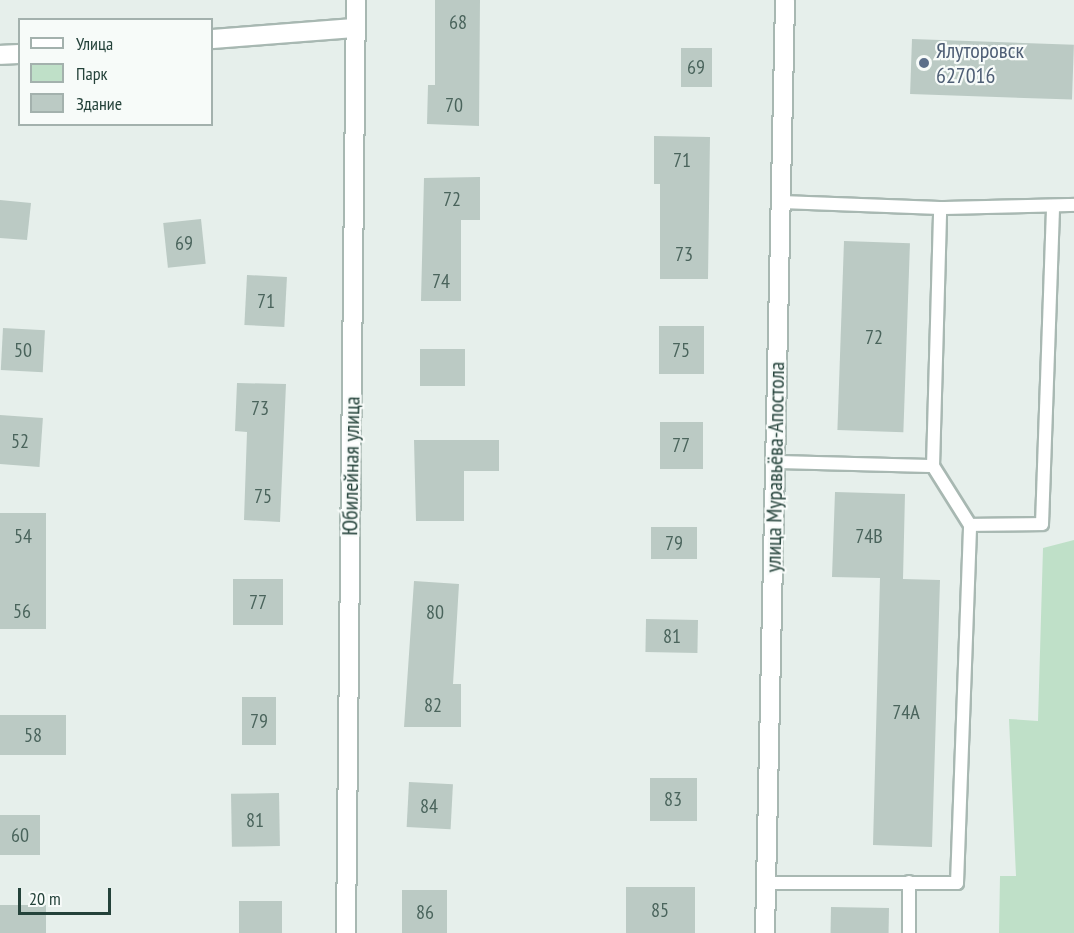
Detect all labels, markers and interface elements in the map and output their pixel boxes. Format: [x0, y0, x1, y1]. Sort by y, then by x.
house number: 68 [449, 10, 467, 34]
legend [18, 18, 213, 126]
text: Улица [76, 32, 113, 55]
place label: Ялуторовск 627016 [936, 37, 1024, 88]
house number: 69 [687, 55, 705, 79]
marker: Ялуторовск 627016 [917, 56, 931, 70]
text: Парк [76, 62, 107, 85]
text: Здание [76, 92, 122, 115]
house number: 70 [445, 93, 463, 117]
house number: 71 [673, 148, 691, 172]
house number: 72 [443, 187, 461, 211]
house number: 69 [175, 231, 193, 255]
house number: 73 [675, 242, 693, 266]
house number: 74 [432, 269, 450, 293]
house number: 71 [257, 289, 275, 313]
house number: 72 [865, 325, 883, 349]
house number: 50 [14, 338, 32, 362]
house number: 75 [672, 338, 690, 362]
street label: улица Муравьёва-Апостола [760, 361, 790, 573]
house number: 73 [251, 396, 269, 420]
street label: Юбилейная улица [337, 396, 365, 536]
house number: 52 [11, 429, 29, 453]
house number: 77 [672, 433, 690, 457]
house number: 75 [254, 484, 272, 508]
house number: 54 [14, 524, 32, 548]
house number: 74В [855, 524, 883, 548]
house number: 79 [665, 531, 683, 555]
house number: 77 [249, 590, 267, 614]
house number: 56 [13, 599, 31, 623]
house number: 80 [426, 600, 444, 624]
house number: 81 [663, 624, 681, 648]
house number: 82 [424, 693, 442, 717]
house number: 74А [892, 700, 920, 724]
house number: 79 [250, 709, 268, 733]
house number: 58 [24, 723, 42, 747]
house number: 83 [664, 787, 682, 811]
house number: 84 [420, 794, 438, 818]
house number: 81 [246, 808, 264, 832]
house number: 60 [11, 823, 29, 847]
scale bar [21, 876, 114, 914]
text: 20 m [29, 887, 61, 910]
house number: 85 [651, 898, 669, 922]
house number: 86 [416, 900, 434, 924]

